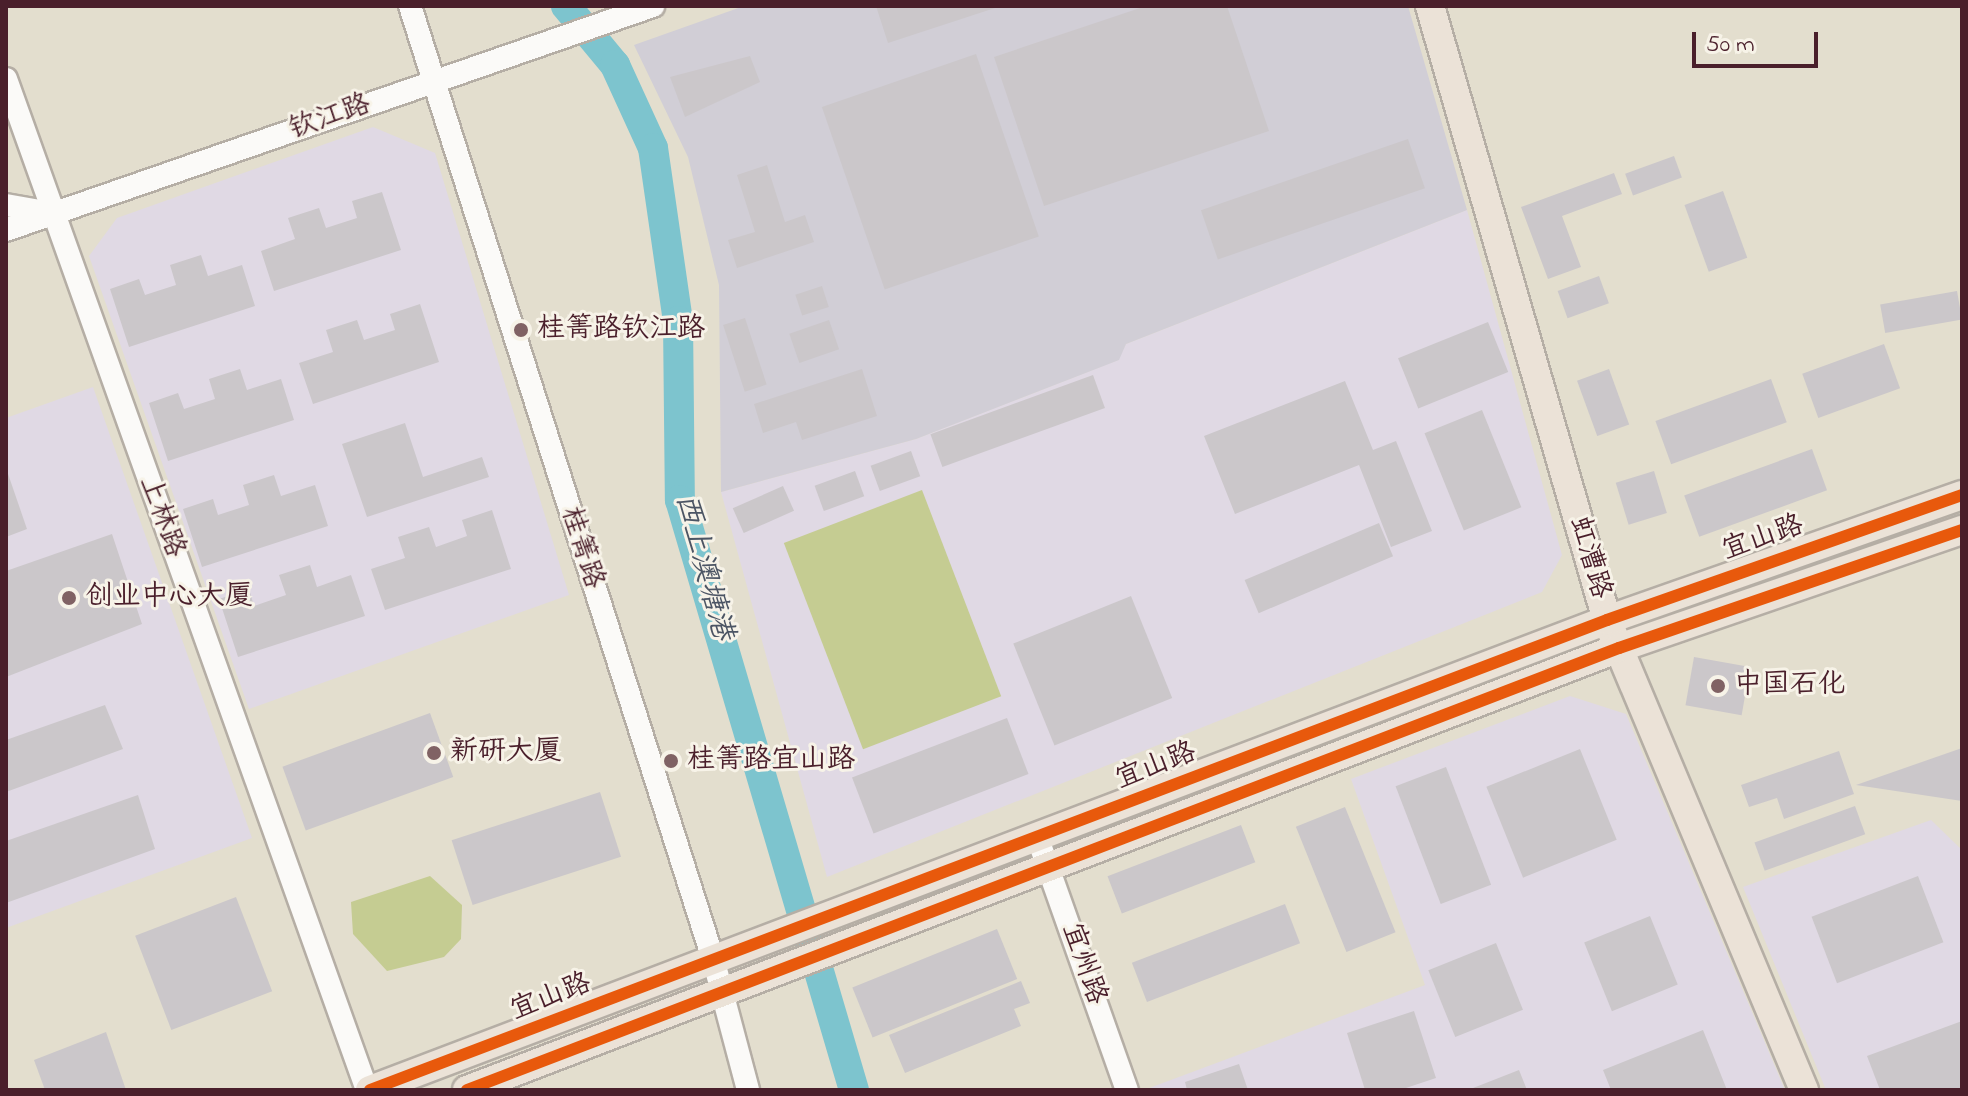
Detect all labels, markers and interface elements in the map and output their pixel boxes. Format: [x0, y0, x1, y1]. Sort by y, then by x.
scale bar [1696, 16, 1822, 66]
text: 50 m [1706, 28, 1755, 63]
street label: 钦江路 [285, 88, 375, 148]
place label: 桂箐路钦江路 [537, 313, 705, 347]
marker: 桂箐路钦江路 [512, 321, 530, 339]
street label: 上林路 [131, 472, 191, 562]
water label: 西上澳塘港 [666, 490, 740, 644]
street label: 桂箐路 [552, 503, 610, 593]
street label: 宜山路 [1718, 509, 1808, 569]
street label: 虹漕路 [1561, 513, 1617, 603]
place label: 创业中心大厦 [85, 581, 253, 615]
marker: 创业中心大厦 [60, 589, 78, 607]
place label: 中国石化 [1734, 669, 1846, 703]
marker: 中国石化 [1709, 677, 1727, 695]
place label: 新研大厦 [450, 736, 562, 770]
street label: 宜山路 [1111, 736, 1201, 798]
marker: 新研大厦 [425, 744, 443, 762]
place label: 桂箐路宜山路 [687, 744, 855, 778]
marker: 桂箐路宜山路 [662, 752, 680, 770]
street label: 宜州路 [1053, 919, 1113, 1009]
street label: 宜山路 [506, 967, 596, 1029]

